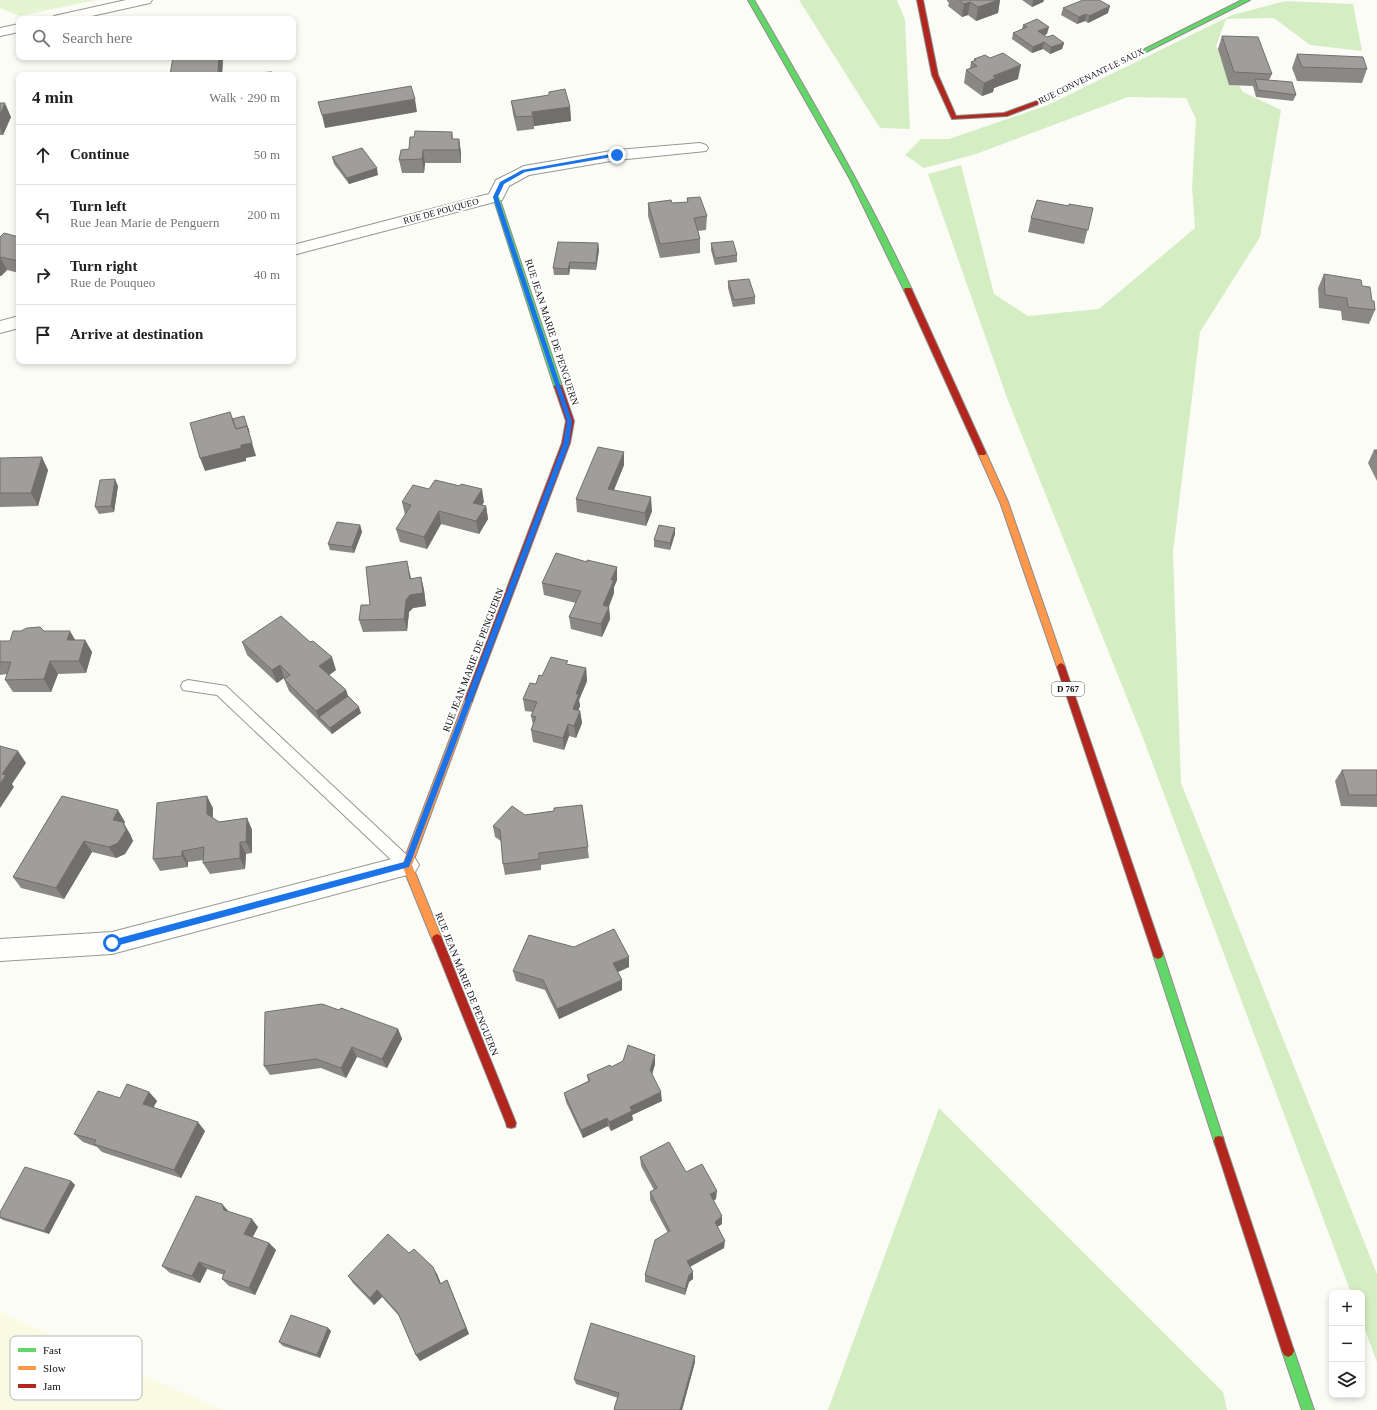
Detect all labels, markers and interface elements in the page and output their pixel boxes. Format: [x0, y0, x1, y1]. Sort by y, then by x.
search box [16, 16, 296, 60]
icon: search [30, 27, 52, 49]
text: Search here [62, 30, 132, 46]
street label: RUE CONVENANT LE SAUX [1037, 46, 1146, 106]
text: 4 min [32, 88, 73, 107]
text: Walk · 290 m [209, 90, 280, 105]
icon: ahead [32, 144, 54, 166]
text: Continue [70, 146, 129, 162]
route end [608, 146, 626, 164]
text: 50 m [254, 147, 280, 162]
street label: RUE DE POUQUEO [402, 196, 480, 226]
text: Turn left [70, 198, 127, 214]
icon: left [32, 204, 54, 226]
text: 200 m [247, 207, 280, 222]
text: Rue Jean Marie de Penguern [70, 215, 219, 230]
street label: RUE JEAN MARIE DE PENGUERN [523, 257, 581, 407]
text: Turn right [70, 258, 137, 274]
icon: right [32, 264, 54, 286]
text: 40 m [254, 267, 280, 282]
text: Rue de Pouqueo [70, 275, 155, 290]
icon: arrive [32, 324, 54, 346]
text: Arrive at destination [70, 326, 203, 342]
street label: RUE JEAN MARIE DE PENGUERN [440, 586, 506, 734]
road number: D 767 [1052, 682, 1084, 696]
street label: RUE JEAN MARIE DE PENGUERN [433, 911, 501, 1057]
route start [103, 934, 121, 952]
map controls [1329, 1290, 1365, 1398]
button: + [1329, 1290, 1365, 1326]
button: − [1329, 1326, 1365, 1362]
legend [10, 1336, 142, 1400]
text: Fast [43, 1344, 61, 1356]
text: Slow [43, 1362, 66, 1374]
button: layers [1329, 1362, 1365, 1398]
text: Jam [43, 1380, 61, 1392]

